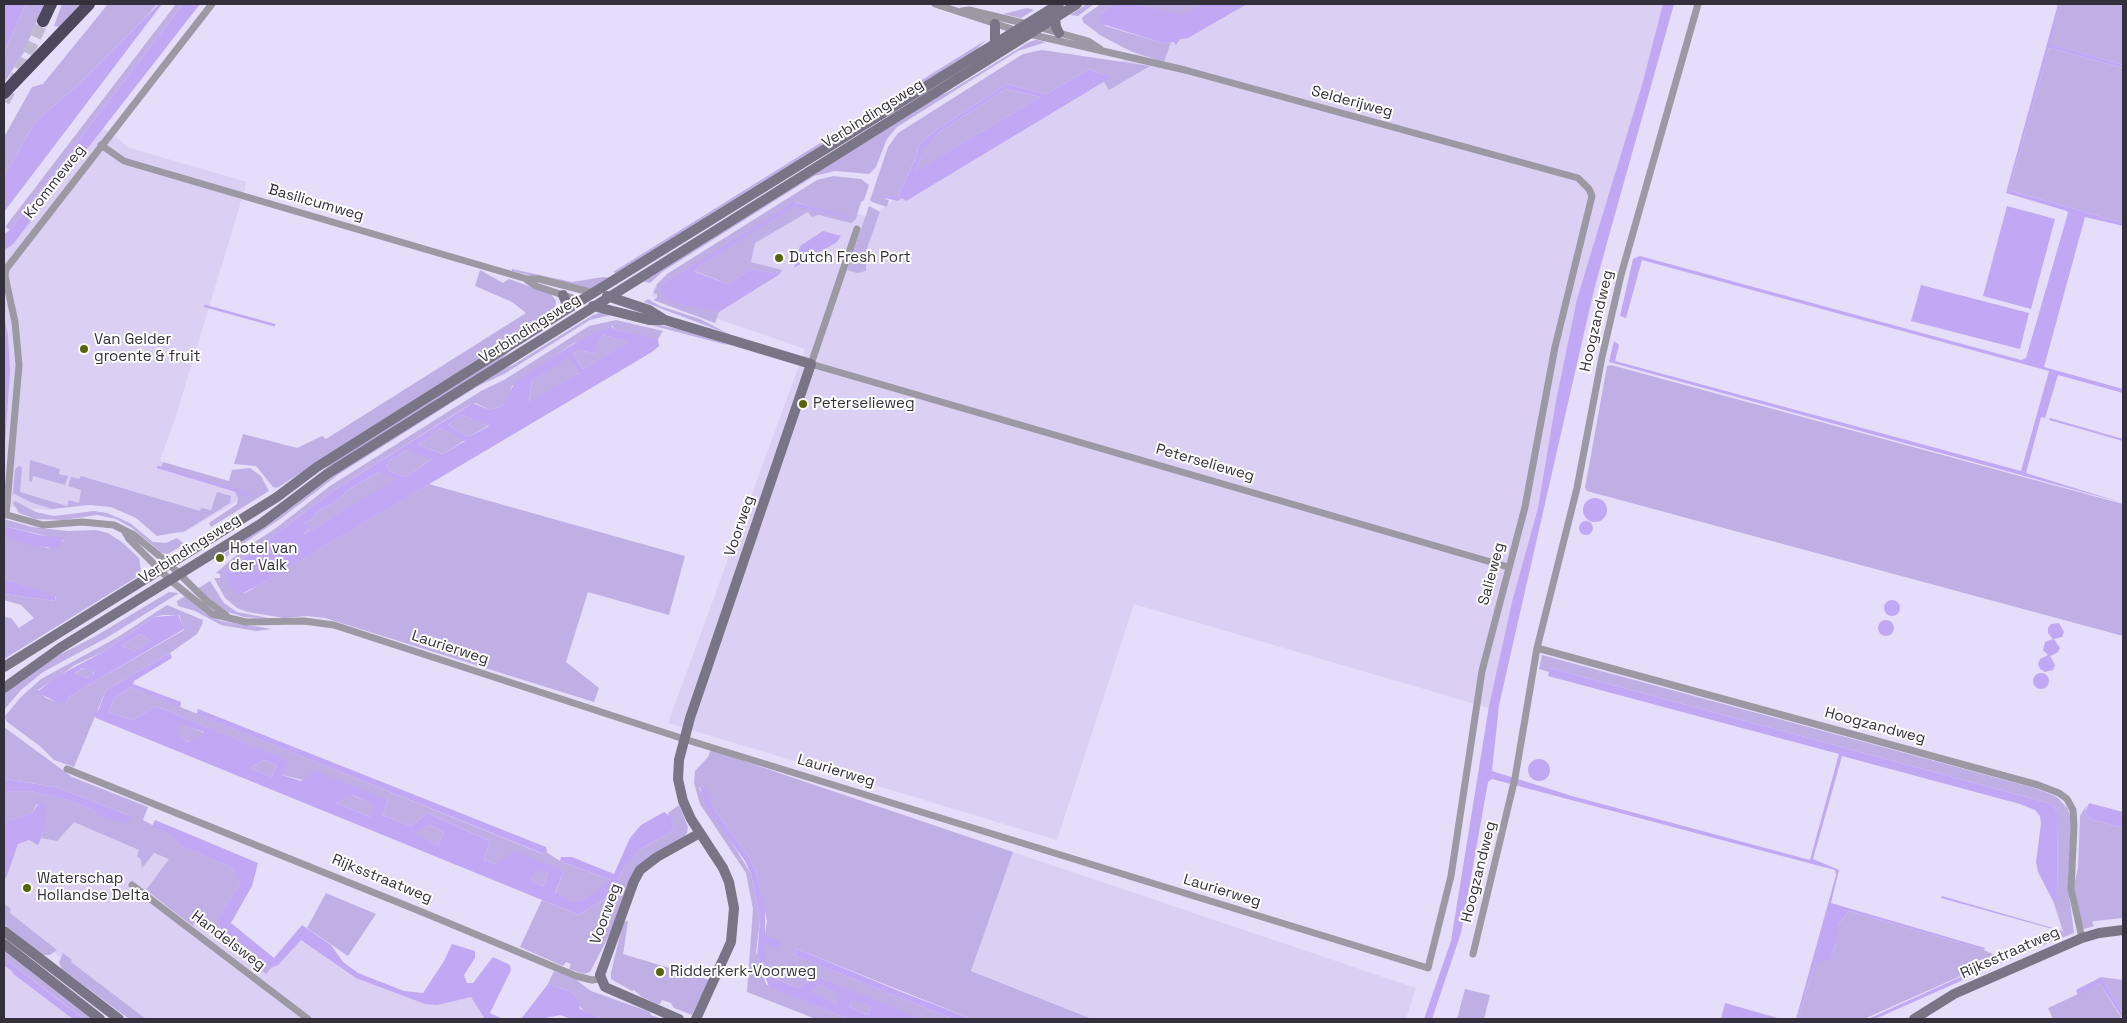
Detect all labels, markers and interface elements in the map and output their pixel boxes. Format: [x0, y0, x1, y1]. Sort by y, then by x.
street label: Verbindingsweg [819, 76, 927, 152]
street label: Selderijweg [1309, 82, 1395, 122]
street label: Krommeweg [21, 142, 89, 222]
street label: Basilicumweg [266, 181, 366, 225]
place label: Dutch Fresh Port [789, 249, 911, 267]
marker: Dutch Fresh Port [773, 252, 785, 264]
street label: Hoogzandweg [1577, 268, 1617, 374]
street label: Verbindingsweg [476, 291, 584, 367]
place label: Van Gelder groente & fruit [94, 331, 200, 366]
marker: Van Gelder groente & fruit [78, 343, 90, 355]
place label: Peterselieweg [813, 395, 915, 413]
marker: Peterselieweg [797, 398, 809, 410]
street label: Peterselieweg [1154, 440, 1256, 486]
street label: Voorweg [721, 493, 759, 559]
street label: Verbindingsweg [136, 511, 244, 587]
place label: Hotel van der Valk [230, 540, 298, 575]
street label: Salieweg [1475, 541, 1509, 607]
marker: Hotel van der Valk [214, 552, 226, 564]
street label: Laurierweg [409, 627, 491, 669]
street label: Hoogzandweg [1823, 704, 1927, 748]
street label: Laurierweg [795, 751, 877, 791]
street label: Hoogzandweg [1458, 820, 1500, 924]
street label: Rijksstraatweg [329, 851, 435, 907]
place label: Waterschap Hollandse Delta [37, 870, 150, 905]
street label: Laurierweg [1181, 871, 1263, 911]
street label: Voorweg [587, 881, 625, 947]
marker: Waterschap Hollandse Delta [21, 882, 33, 894]
street label: Handelsweg [187, 907, 269, 975]
street label: Rijksstraatweg [1958, 923, 2062, 983]
place label: Ridderkerk-Voorweg [670, 963, 816, 981]
marker: Ridderkerk-Voorweg [654, 966, 666, 978]

